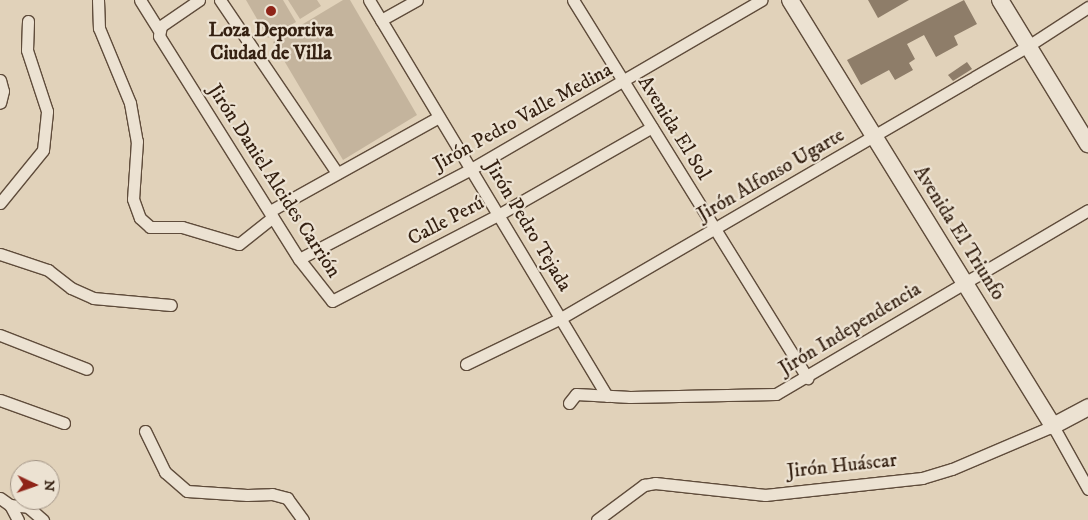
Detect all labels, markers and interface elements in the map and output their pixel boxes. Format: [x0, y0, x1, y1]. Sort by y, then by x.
marker: Loza Deportiva Ciudad de Villa [265, 5, 277, 17]
place label: Loza Deportiva Ciudad de Villa [209, 19, 333, 66]
street label: Jirón Pedro Valle Medina [430, 58, 616, 176]
street label: Avenida El Sol [632, 71, 716, 185]
street label: Jirón Daniel Alcides Carrión [202, 80, 346, 282]
street label: Jirón Alfonso Ugarte [693, 123, 849, 227]
street label: Jirón Pedro Tejada [479, 156, 577, 296]
street label: Avenida El Triunfo [908, 161, 1010, 305]
street label: Calle Perú [404, 191, 488, 251]
street label: Jirón Independencia [775, 277, 925, 381]
street label: Jirón Huáscar [786, 448, 898, 484]
north arrow [10, 460, 60, 510]
text: N [40, 480, 58, 492]

